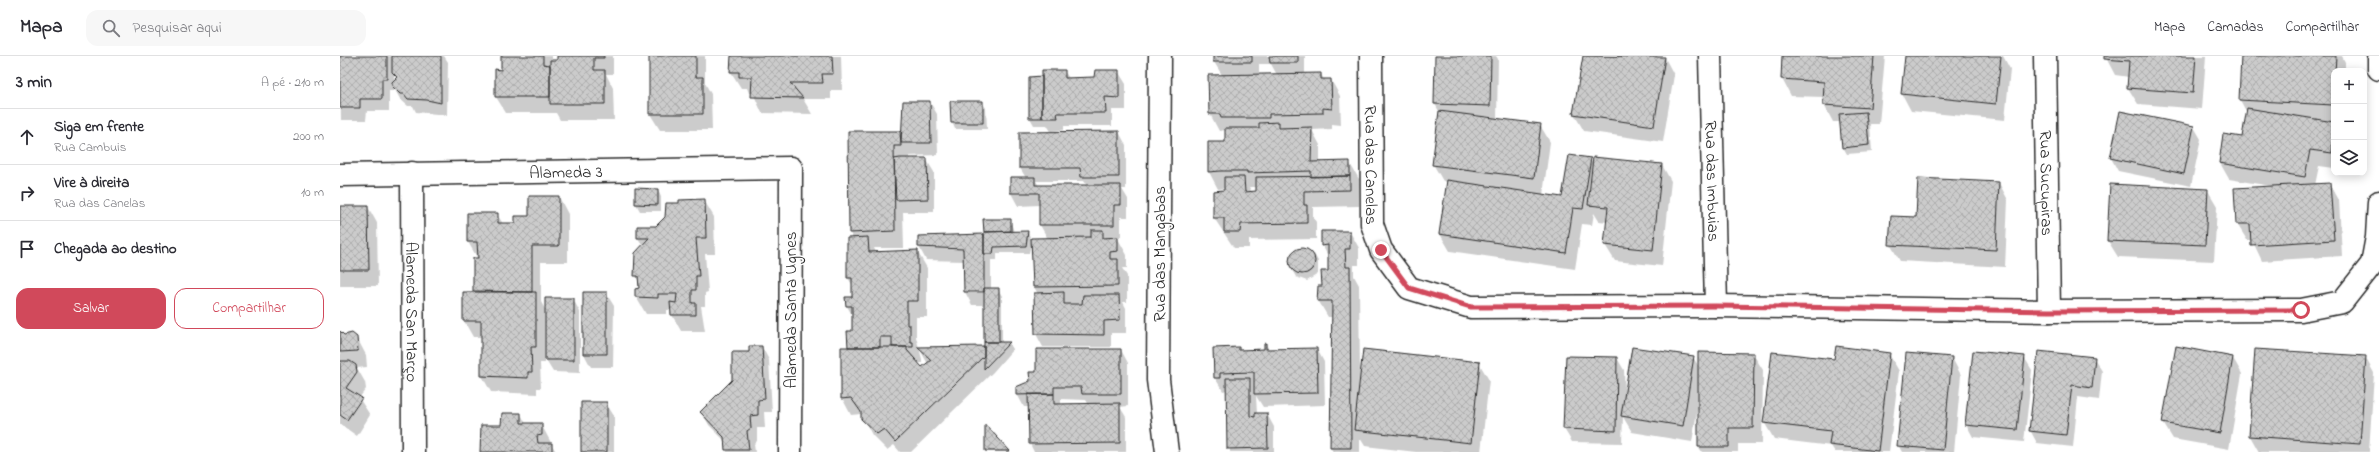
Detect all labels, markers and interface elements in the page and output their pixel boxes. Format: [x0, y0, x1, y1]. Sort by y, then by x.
search box [86, 10, 366, 46]
text: Mapa [20, 14, 62, 41]
icon: search [100, 17, 122, 39]
text: Pesquisar aqui [132, 17, 222, 39]
text: Mapa [2154, 17, 2185, 38]
text: Camadas [2207, 17, 2264, 38]
text: Compartilhar [2286, 17, 2359, 38]
map controls [2331, 68, 2367, 176]
button: + [2331, 68, 2367, 104]
text: 3 min [16, 70, 52, 95]
text: A pé · 210 m [261, 73, 324, 92]
button: − [2331, 104, 2367, 140]
street label: Rua das Canelas [1357, 105, 1383, 225]
text: Siga em frente [54, 116, 144, 138]
street label: Rua das Imbuias [1698, 120, 1725, 242]
icon: ahead [16, 126, 38, 148]
text: 200 m [293, 127, 324, 146]
street label: Rua Sucupiras [2032, 130, 2059, 236]
text: Rua Cambuis [54, 138, 126, 157]
button: layers [2331, 140, 2367, 176]
street label: Alameda 3 [529, 160, 603, 186]
text: Vire à direita [54, 172, 129, 194]
icon: right [16, 182, 38, 204]
text: 10 m [301, 183, 324, 202]
street label: Rua das Mangabas [1148, 186, 1175, 322]
text: Rua das Canelas [54, 194, 145, 213]
street label: Alameda Santa Ugnes [779, 232, 806, 388]
icon: arrive [16, 238, 38, 260]
text: Chegada ao destino [54, 238, 177, 260]
route end [1372, 241, 1390, 259]
street label: Alameda San Março [398, 242, 424, 382]
button: Salvar [16, 288, 166, 329]
button: Compartilhar [174, 288, 324, 329]
route start [2292, 301, 2310, 319]

